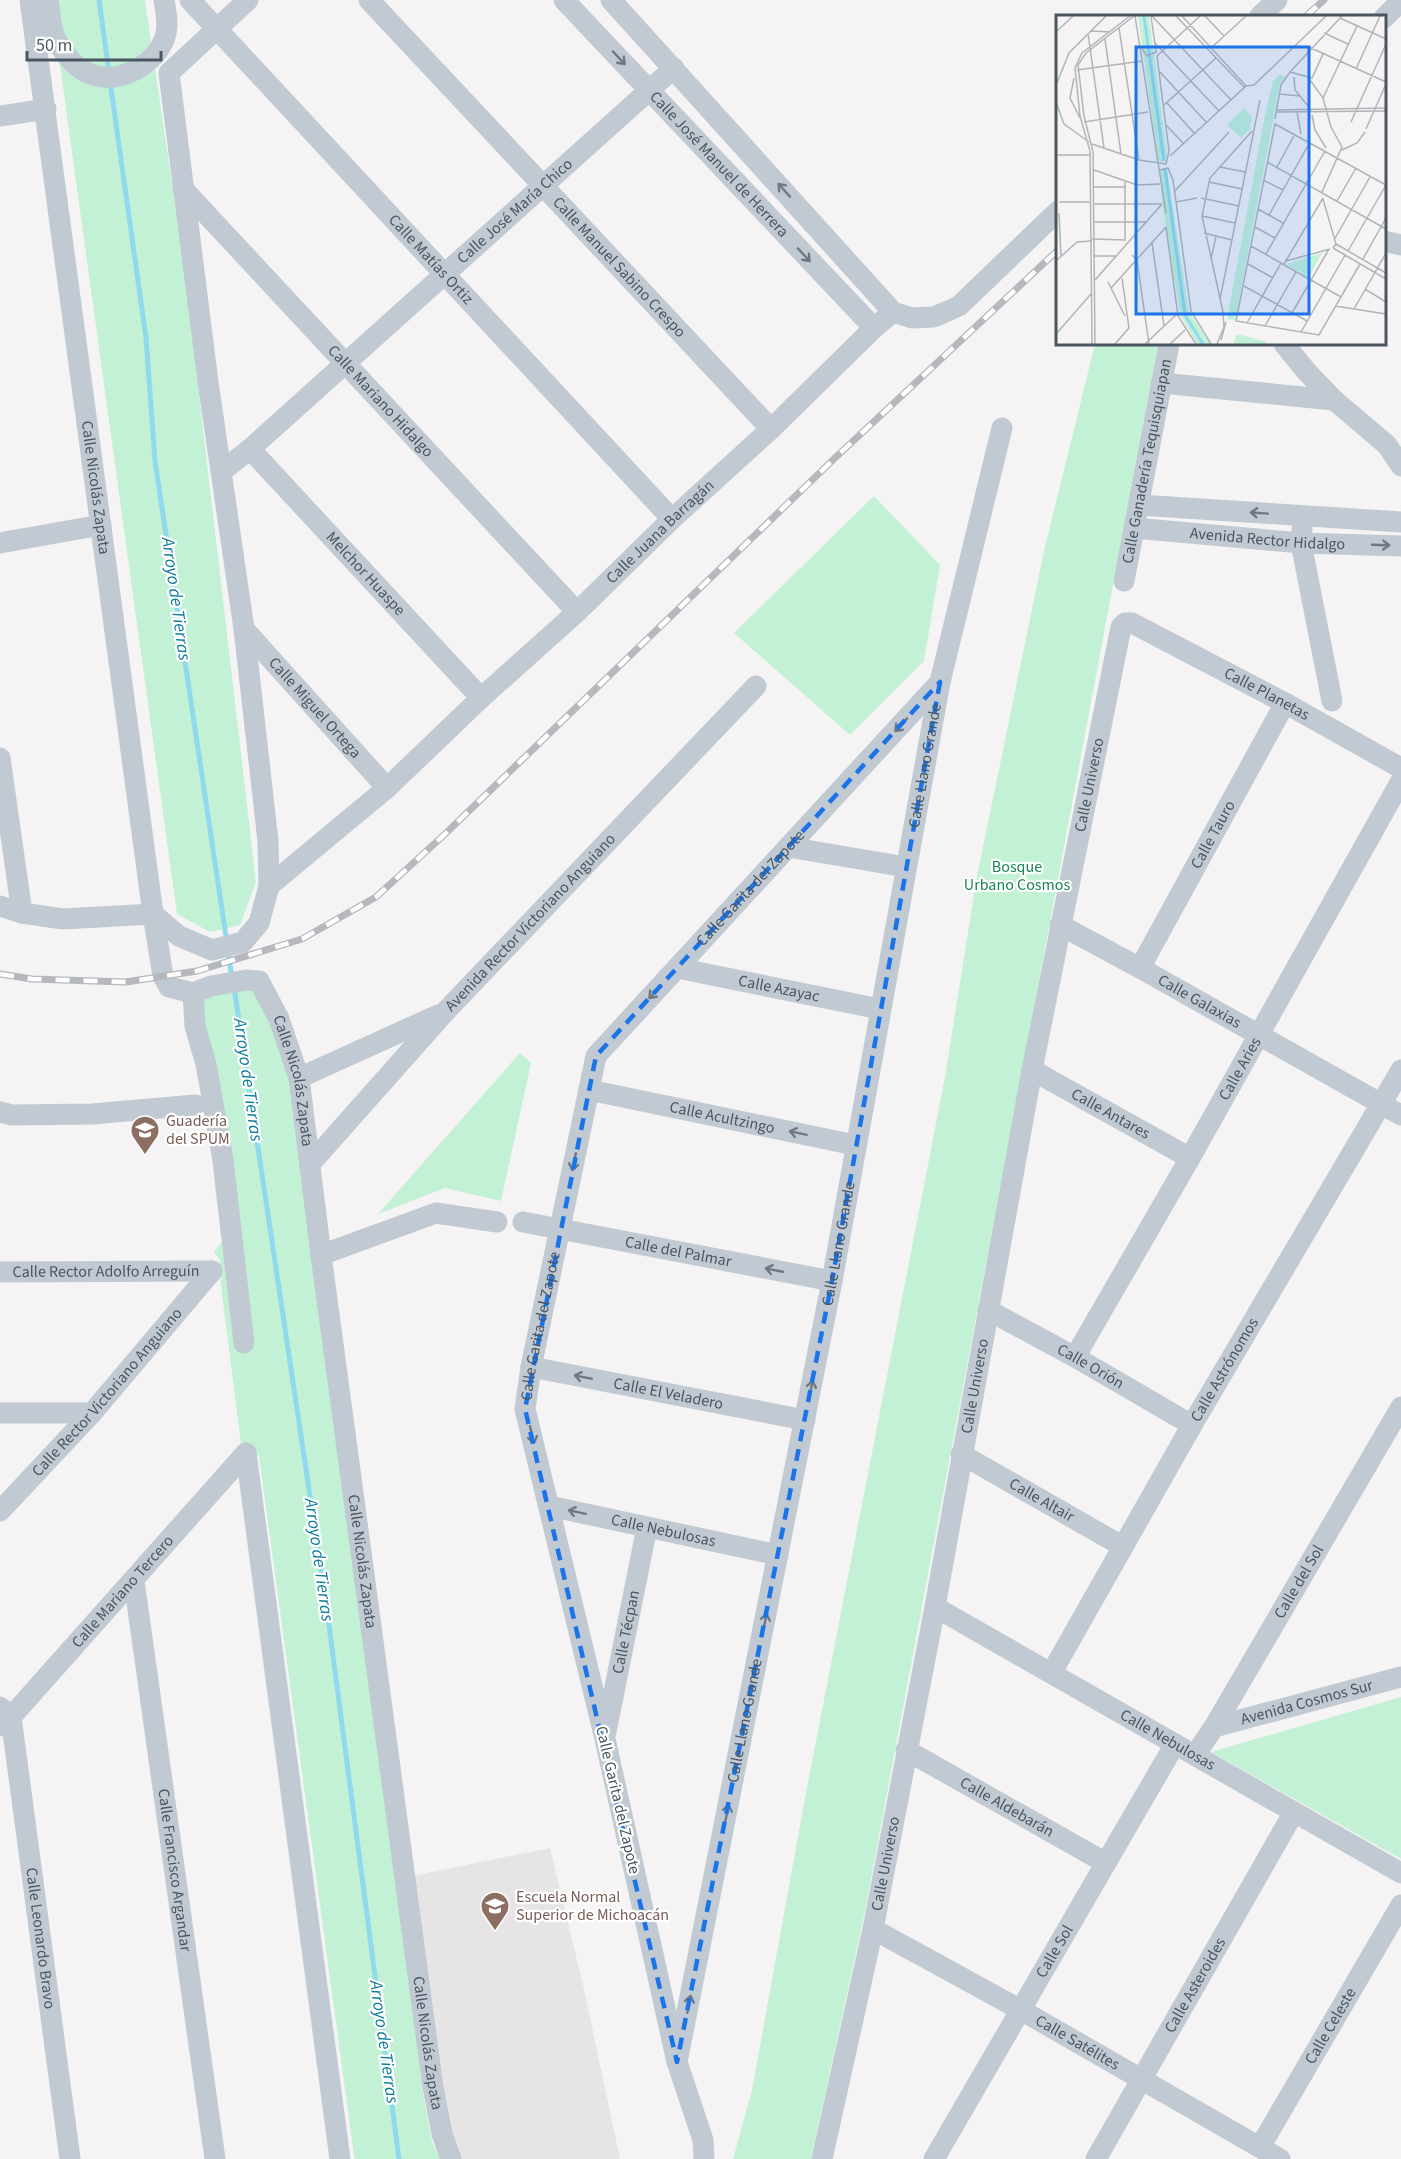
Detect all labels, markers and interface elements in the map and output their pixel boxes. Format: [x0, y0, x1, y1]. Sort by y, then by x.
inset map [1056, 15, 1386, 345]
scale bar [27, 24, 160, 62]
text: 50 m [36, 33, 72, 58]
one-way arrow [612, 50, 626, 65]
street label: Calle José Manuel de Herrera [645, 86, 794, 242]
street label: Calle José María Chico [452, 153, 577, 269]
one-way arrow [777, 183, 791, 198]
street label: Calle Manuel Sabino Crespo [548, 192, 691, 342]
street label: Calle Matías Ortiz [383, 209, 478, 309]
one-way arrow [797, 247, 811, 262]
street label: Calle Mariano Hidalgo [323, 340, 439, 462]
street label: Calle Ganadería Tequisquiapan [1117, 357, 1177, 565]
street label: Calle Nicolás Zapata [76, 419, 116, 556]
street label: Calle Juana Barragán [601, 475, 719, 589]
one-way arrow [1249, 508, 1269, 519]
street label: Avenida Rector Hidalgo [1189, 522, 1345, 555]
street label: Melchor Huaspe [321, 527, 410, 621]
water label: Arroyo de Tierras [155, 535, 197, 662]
one-way arrow [1371, 540, 1391, 551]
street label: Calle Miguel Ortega [263, 652, 366, 763]
street label: Calle Planetas [1220, 662, 1314, 726]
street label: Calle Llano Grande [903, 702, 947, 829]
one-way arrow [893, 717, 908, 732]
street label: Calle Universo [1069, 736, 1110, 834]
street label: Calle Tauro [1185, 797, 1241, 873]
street label: Calle Garita del Zapote [691, 825, 810, 951]
street label: Avenida Rector Victoriano Anguiano [440, 829, 621, 1016]
park label: Bosque Urbano Cosmos [964, 856, 1070, 896]
street label: Calle Galaxias [1154, 969, 1245, 1034]
street label: Calle Azayac [736, 970, 821, 1008]
one-way arrow [648, 984, 662, 999]
street label: Calle Nicolás Zapata [267, 1012, 318, 1148]
water label: Arroyo de Tierras [227, 1016, 269, 1143]
street label: Calle Aries [1213, 1033, 1267, 1105]
street label: Calle Antares [1067, 1083, 1154, 1145]
street label: Calle Acultzingo [668, 1096, 777, 1139]
place label: Guadería del SPUM [166, 1110, 230, 1150]
school or university icon: Guadería del SPUM [129, 1114, 161, 1156]
one-way arrow [789, 1127, 808, 1138]
one-way arrow [568, 1152, 579, 1171]
street label: Calle Llano Grande [816, 1180, 861, 1308]
street label: Calle del Palmar [623, 1231, 734, 1273]
street label: Calle Garita del Zapote [515, 1250, 566, 1402]
street label: Calle Rector Adolfo Arreguín [12, 1260, 200, 1283]
one-way arrow [765, 1264, 784, 1275]
street label: Calle Rector Victoriano Anguiano [27, 1303, 187, 1481]
street label: Calle Astrónomos [1185, 1313, 1264, 1426]
street label: Calle Universo [956, 1337, 994, 1435]
street label: Calle Orión [1053, 1338, 1128, 1394]
one-way arrow [573, 1371, 593, 1382]
street label: Calle El Veladero [612, 1372, 725, 1415]
one-way arrow [806, 1380, 817, 1400]
one-way arrow [526, 1425, 538, 1444]
street label: Calle Altair [1005, 1473, 1079, 1528]
street label: Calle Nicolás Zapata [342, 1493, 382, 1630]
water label: Arroyo de Tierras [298, 1496, 340, 1623]
one-way arrow [568, 1506, 588, 1517]
street label: Calle Nebulosas [609, 1509, 718, 1552]
street label: Calle Mariano Tercero [66, 1530, 179, 1653]
street label: Calle del Sol [1269, 1541, 1329, 1623]
street label: Calle Técpan [607, 1588, 645, 1676]
one-way arrow [760, 1613, 771, 1632]
street label: Calle Llano Grande [722, 1657, 768, 1785]
street label: Avenida Cosmos Sur [1238, 1674, 1376, 1730]
street label: Calle Nebulosas [1116, 1704, 1220, 1776]
street label: Calle Garita del Zapote [590, 1724, 646, 1876]
street label: Calle Aldebarán [956, 1772, 1058, 1842]
street label: Calle Francisco Argandar [152, 1787, 197, 1953]
one-way arrow [722, 1804, 733, 1823]
street label: Calle Universo [866, 1815, 905, 1913]
street label: Calle Leonardo Bravo [20, 1866, 61, 2010]
place label: Escuela Normal Superior de Michoacán [516, 1886, 669, 1926]
school or university icon: Escuela Normal Superior de Michoacán [479, 1890, 511, 1932]
street label: Calle Sol [1030, 1921, 1079, 1982]
street label: Calle Asteroides [1159, 1933, 1231, 2037]
street label: Calle Nicolás Zapata [407, 1975, 448, 2112]
water label: Arroyo de Tierras [363, 1978, 405, 2105]
street label: Calle Celeste [1300, 1984, 1361, 2068]
one-way arrow [684, 1995, 695, 2015]
street label: Calle Satélites [1031, 2010, 1124, 2076]

